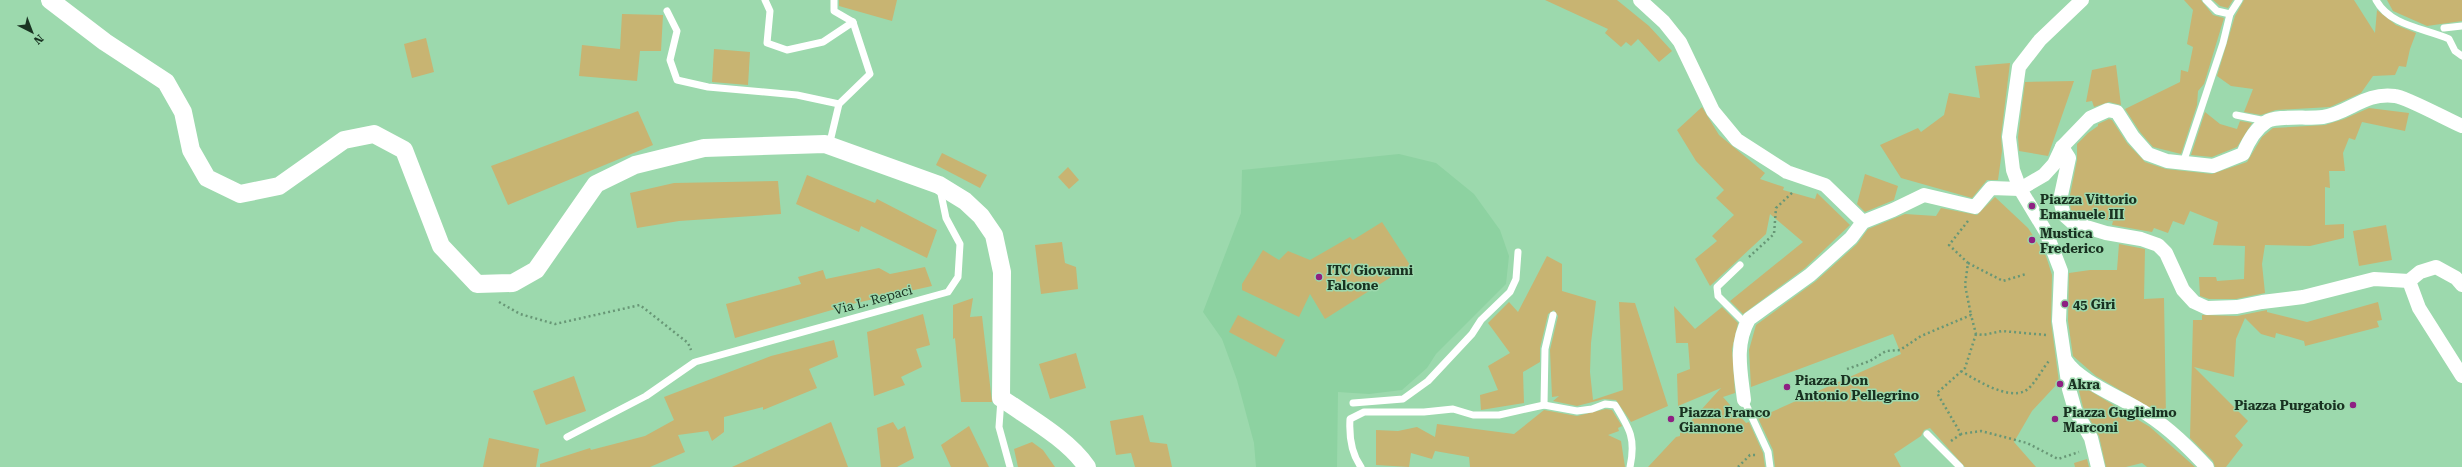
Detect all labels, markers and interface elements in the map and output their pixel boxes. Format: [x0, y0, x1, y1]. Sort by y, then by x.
north arrow [12, 12, 52, 52]
text: N [30, 31, 46, 47]
place label: Piazza Vittorio Emanuele III [2040, 192, 2137, 222]
marker: Piazza Vittorio Emanuele III [2027, 201, 2037, 211]
place label: Mustica Frederico [2040, 226, 2104, 256]
marker: Mustica Frederico [2027, 235, 2037, 245]
place label: ITC Giovanni Falcone [1327, 263, 1414, 293]
marker: ITC Giovanni Falcone [1314, 272, 1324, 282]
street label: Via L. Repaci [832, 282, 914, 318]
place label: 45 Giri [2073, 297, 2116, 312]
marker: 45 Giri [2060, 299, 2070, 309]
place label: Piazza Don Antonio Pellegrino [1795, 373, 1919, 403]
place label: Akra [2068, 377, 2100, 392]
marker: Akra [2055, 379, 2065, 389]
marker: Piazza Don Antonio Pellegrino [1782, 382, 1792, 392]
place label: Piazza Purgatoio [2234, 398, 2345, 413]
marker: Piazza Purgatoio [2348, 400, 2358, 410]
place label: Piazza Franco Giannone [1679, 405, 1771, 435]
place label: Piazza Guglielmo Marconi [2063, 405, 2177, 435]
marker: Piazza Franco Giannone [1666, 414, 1676, 424]
marker: Piazza Guglielmo Marconi [2050, 414, 2060, 424]

